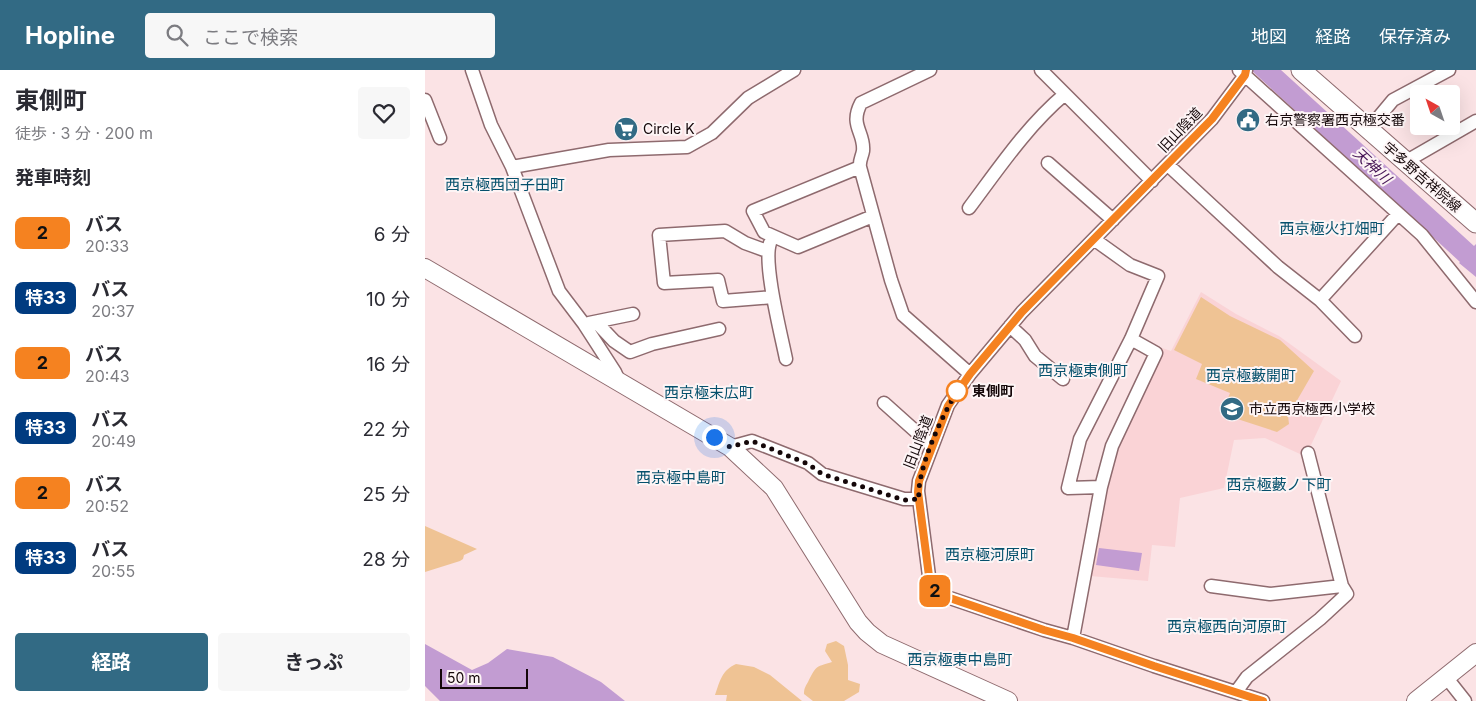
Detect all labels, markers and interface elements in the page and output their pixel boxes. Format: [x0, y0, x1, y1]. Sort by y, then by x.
search box [145, 13, 495, 58]
text: Hopline [25, 21, 115, 50]
icon: search [163, 21, 191, 49]
text: ここで検索 [203, 26, 298, 49]
text: 地図 [1251, 26, 1287, 47]
text: 経路 [1315, 26, 1351, 47]
text: 保存済み [1379, 26, 1451, 47]
north arrow [1410, 85, 1460, 135]
map controls [1410, 85, 1460, 135]
text: 東側町 [15, 86, 87, 115]
button: heart [358, 87, 410, 139]
street label: 旧山陰道 [1154, 104, 1205, 156]
public building icon: 右京警察署西京極交番 [1235, 107, 1261, 133]
place label: 右京警察署西京極交番 [1265, 111, 1405, 128]
supermarket icon: Circle K [613, 116, 639, 142]
place label: Circle K [643, 120, 695, 137]
text: 徒歩 · 3 分 · 200 m [15, 123, 153, 143]
street label: 宇多野吉祥院線 [1380, 138, 1465, 215]
water label: 天神川 [1349, 143, 1397, 189]
text: 発車時刻 [15, 166, 91, 189]
district label: 西京極西団子田町 [445, 175, 565, 194]
text: バス [85, 213, 123, 236]
district label: 西京極火打畑町 [1279, 219, 1385, 238]
text: 2 [37, 222, 48, 243]
text: 6 分 [374, 223, 410, 246]
text: 20:33 [85, 236, 129, 256]
text: バス [91, 278, 129, 301]
text: 特33 [25, 287, 66, 308]
text: 10 分 [366, 288, 410, 311]
text: 20:37 [91, 301, 135, 321]
text: バス [85, 343, 123, 366]
text: 2 [37, 352, 48, 373]
text: 16 分 [366, 353, 410, 376]
district label: 西京極東側町 [1038, 361, 1128, 380]
text: 20:43 [85, 366, 130, 386]
district label: 西京極藪開町 [1206, 366, 1296, 385]
marker: 東側町 [946, 380, 968, 402]
place label: 東側町 [972, 382, 1014, 399]
district label: 西京極末広町 [664, 383, 754, 402]
school or university icon: 市立西京極西小学校 [1219, 396, 1245, 422]
place label: 市立西京極西小学校 [1249, 400, 1375, 417]
text: バス [91, 408, 129, 431]
street label: 旧山陰道 [900, 413, 936, 471]
text: 特33 [25, 417, 66, 438]
text: 22 分 [362, 418, 410, 441]
your location [702, 425, 727, 450]
text: 20:49 [91, 431, 136, 451]
district label: 西京極中島町 [636, 468, 726, 487]
text: バス [85, 473, 123, 496]
district label: 西京極藪ノ下町 [1226, 475, 1332, 494]
text: 2 [37, 482, 48, 503]
text: 25 分 [363, 483, 410, 506]
text: 20:52 [85, 496, 129, 516]
text: バス [91, 538, 129, 561]
district label: 西京極河原町 [945, 545, 1035, 564]
text: 特33 [25, 547, 66, 568]
text: 28 分 [362, 548, 410, 571]
text: 20:55 [91, 561, 135, 581]
line badge: 2 [919, 575, 951, 607]
text: 2 [929, 580, 941, 601]
district label: 西京極西向河原町 [1167, 617, 1287, 636]
button: 経路 [15, 633, 208, 691]
button: きっぷ [218, 633, 410, 691]
district label: 西京極東中島町 [907, 650, 1013, 669]
scale bar [440, 666, 527, 689]
text: 50 m [447, 669, 481, 686]

